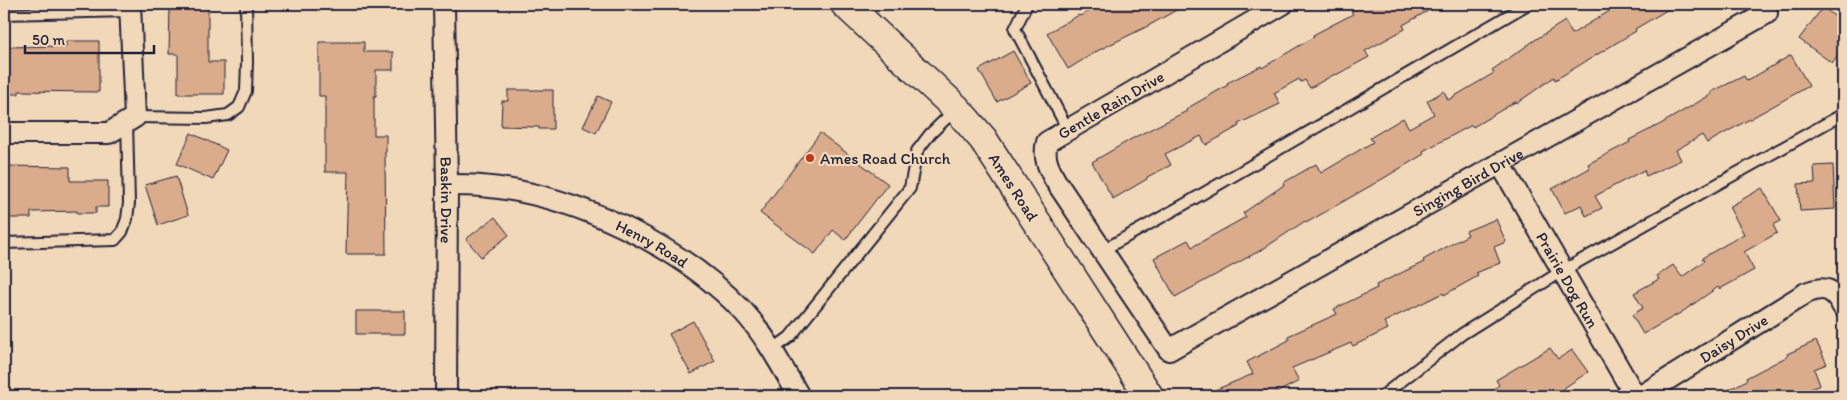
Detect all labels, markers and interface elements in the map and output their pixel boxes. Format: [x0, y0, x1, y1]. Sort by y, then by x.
scale bar [25, 22, 154, 54]
text: 50 m [32, 31, 65, 49]
street label: Gentle Rain Drive [1054, 67, 1168, 143]
street label: Singing Bird Drive [1409, 143, 1526, 220]
place label: Ames Road Church [820, 149, 951, 168]
street label: Ames Road [985, 149, 1043, 224]
marker: Ames Road Church [804, 152, 816, 164]
street label: Baskin Drive [437, 156, 457, 243]
street label: Henry Road [613, 215, 692, 271]
street label: Prairie Dog Run [1532, 228, 1603, 331]
street label: Daisy Drive [1696, 310, 1771, 367]

